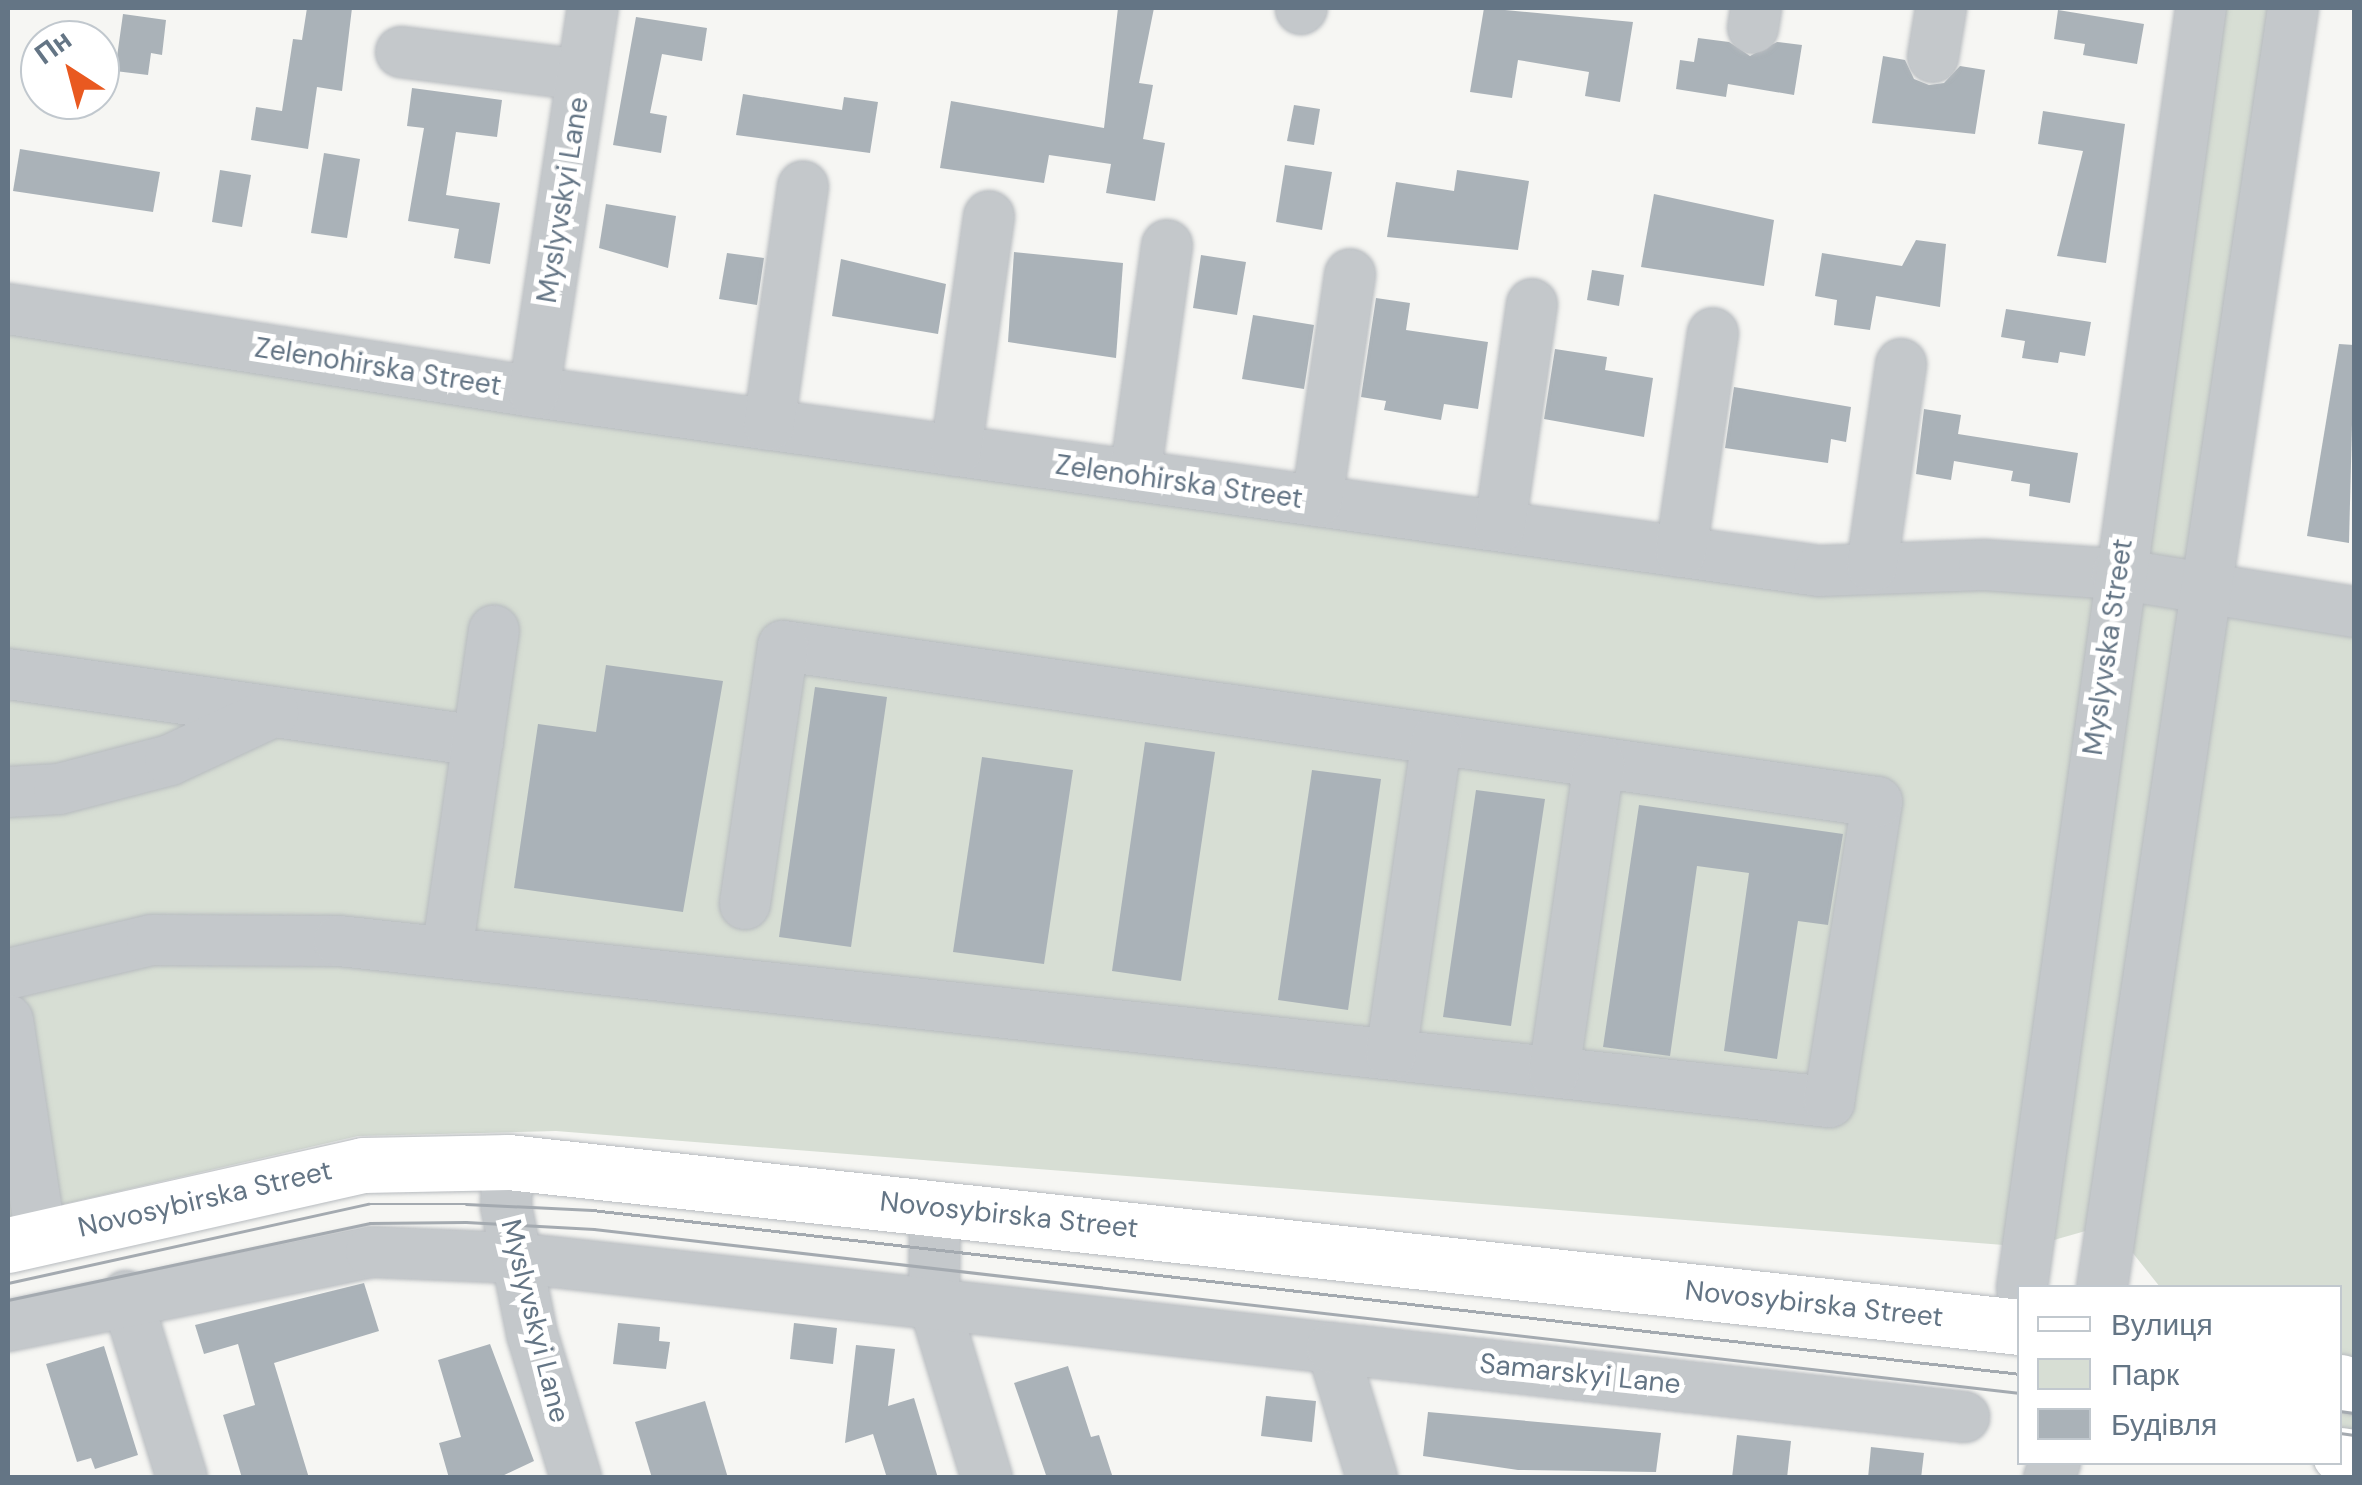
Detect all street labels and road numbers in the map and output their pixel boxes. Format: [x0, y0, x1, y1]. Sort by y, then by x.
street label: Myslyvskyi Lane [530, 95, 596, 305]
street label: Zelenohirska Street [252, 331, 504, 403]
street label: Zelenohirska Street [1053, 448, 1305, 516]
street label: Myslyvska Street [2076, 537, 2140, 757]
street label: Novosybirska Street [75, 1153, 335, 1245]
street label: Novosybirska Street [878, 1185, 1140, 1245]
street label: Myslyvskyi Lane [494, 1216, 576, 1426]
street label: Novosybirska Street [1683, 1274, 1945, 1334]
street label: Samarskyi Lane [1478, 1347, 1682, 1401]

